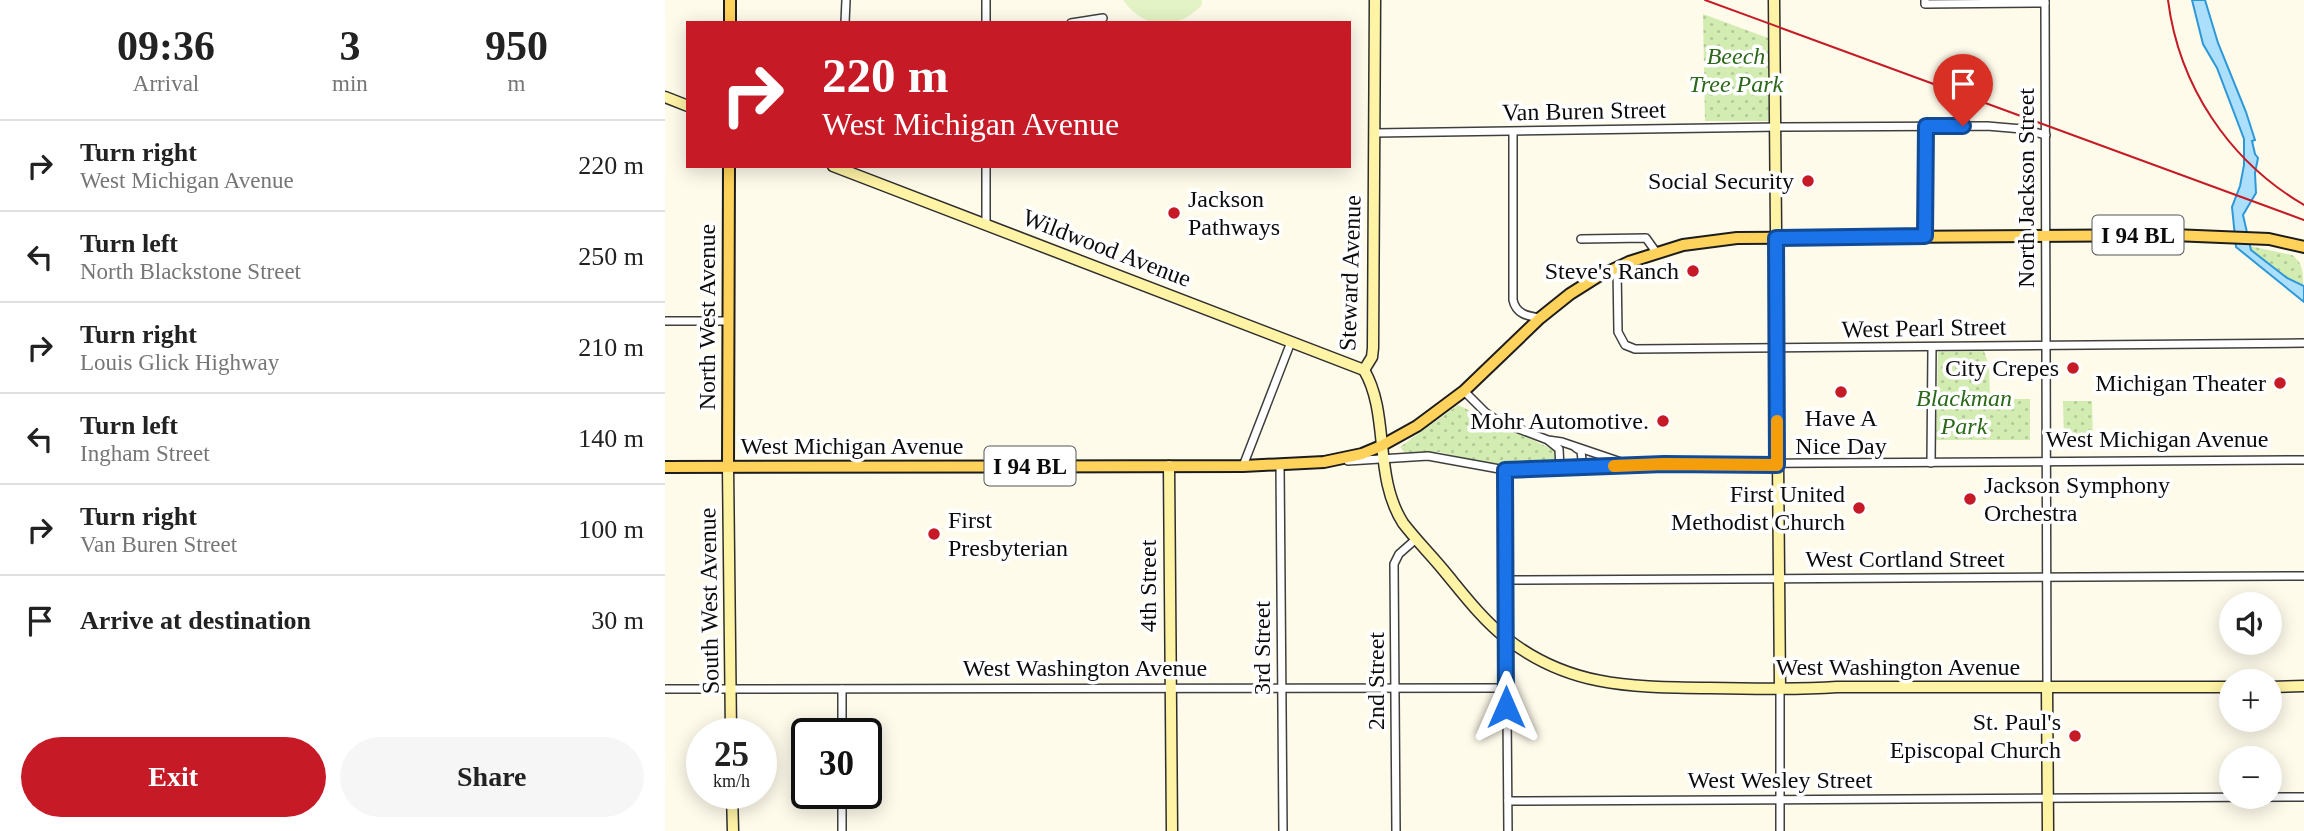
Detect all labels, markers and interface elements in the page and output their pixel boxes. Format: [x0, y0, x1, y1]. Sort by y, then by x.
text: 09:36 [117, 23, 215, 69]
text: 3 [339, 23, 360, 69]
text: 950 [485, 23, 548, 69]
park label: Beech Tree Park [1689, 43, 1784, 97]
text: 220 m [822, 48, 949, 103]
icon: right [707, 49, 798, 140]
pin [1933, 54, 1993, 126]
icon: arrive [1944, 65, 1982, 103]
text: Arrival [133, 71, 199, 96]
text: min [332, 71, 368, 96]
text: m [507, 71, 525, 96]
street label: North Jackson Street [2013, 88, 2039, 288]
street label: Van Buren Street [1502, 97, 1667, 125]
text: West Michigan Avenue [822, 106, 1119, 142]
text: Turn right [80, 138, 197, 167]
icon: right [21, 147, 59, 185]
text: 220 m [578, 151, 644, 180]
text: West Michigan Avenue [80, 168, 294, 193]
place label: Social Security [1648, 168, 1794, 194]
marker: Social Security [1800, 173, 1816, 189]
place label: Jackson Pathways [1188, 186, 1280, 240]
street label: Steward Avenue [1334, 195, 1366, 351]
street label: Wildwood Avenue [1019, 204, 1195, 292]
marker: Jackson Pathways [1166, 205, 1182, 221]
road number: I 94 BL [2093, 216, 2183, 254]
street label: North West Avenue [694, 224, 720, 410]
text: Turn left [80, 229, 178, 258]
icon: left [21, 238, 59, 276]
text: 250 m [578, 242, 644, 271]
place label: Steve's Ranch [1545, 258, 1679, 284]
text: North Blackstone Street [80, 259, 301, 284]
marker: Steve's Ranch [1685, 263, 1701, 279]
street label: West Pearl Street [1841, 314, 2007, 342]
text: Turn right [80, 320, 197, 349]
icon: right [21, 329, 59, 367]
text: 210 m [578, 333, 644, 362]
text: Louis Glick Highway [80, 350, 279, 375]
place label: City Crepes [1945, 355, 2059, 381]
marker: City Crepes [2065, 360, 2081, 376]
place label: Michigan Theater [2095, 370, 2266, 396]
marker: Michigan Theater [2272, 375, 2288, 391]
marker: Have A Nice Day [1833, 384, 1849, 400]
park label: Blackman Park [1916, 385, 2012, 439]
place label: Have A Nice Day [1795, 405, 1887, 459]
place label: Mohr Automotive. [1470, 408, 1649, 434]
text: Turn left [80, 411, 178, 440]
marker: Mohr Automotive. [1655, 413, 1671, 429]
icon: left [21, 420, 59, 458]
text: 140 m [578, 424, 644, 453]
street label: West Michigan Avenue [2046, 426, 2268, 452]
street label: West Michigan Avenue [741, 433, 963, 459]
text: Ingham Street [80, 441, 210, 466]
road number: I 94 BL [985, 446, 1075, 486]
place label: Jackson Symphony Orchestra [1984, 472, 2170, 526]
place label: First United Methodist Church [1671, 481, 1845, 535]
marker: Jackson Symphony Orchestra [1962, 491, 1978, 507]
marker: First United Methodist Church [1851, 500, 1867, 516]
text: Turn right [80, 502, 197, 531]
place label: First Presbyterian [948, 507, 1068, 561]
street label: South West Avenue [694, 508, 724, 694]
icon: right [21, 511, 59, 549]
text: 100 m [578, 515, 644, 544]
marker: First Presbyterian [926, 526, 942, 542]
text: Van Buren Street [80, 532, 237, 557]
street label: 4th Street [1135, 539, 1161, 632]
street label: West Cortland Street [1805, 546, 2005, 572]
map controls [2219, 592, 2282, 809]
button: sound [2219, 592, 2282, 655]
street label: 3rd Street [1249, 601, 1275, 695]
icon: arrive [21, 602, 59, 640]
text: Arrive at destination [80, 606, 311, 635]
text: 30 m [591, 606, 644, 635]
street label: 2nd Street [1363, 632, 1389, 730]
street label: West Washington Avenue [1776, 654, 2020, 680]
street label: West Washington Avenue [963, 655, 1207, 681]
button: + [2219, 669, 2282, 732]
position arrow [1469, 670, 1543, 744]
place label: St. Paul's Episcopal Church [1890, 709, 2061, 763]
speed limit sign: 30 [791, 718, 882, 809]
marker: St. Paul's Episcopal Church [2067, 728, 2083, 744]
text: 25 [714, 735, 749, 774]
button: Exit [21, 737, 326, 817]
button: Share [340, 737, 644, 817]
button: − [2219, 746, 2282, 809]
street label: West Wesley Street [1688, 767, 1873, 793]
text: km/h [713, 771, 750, 791]

